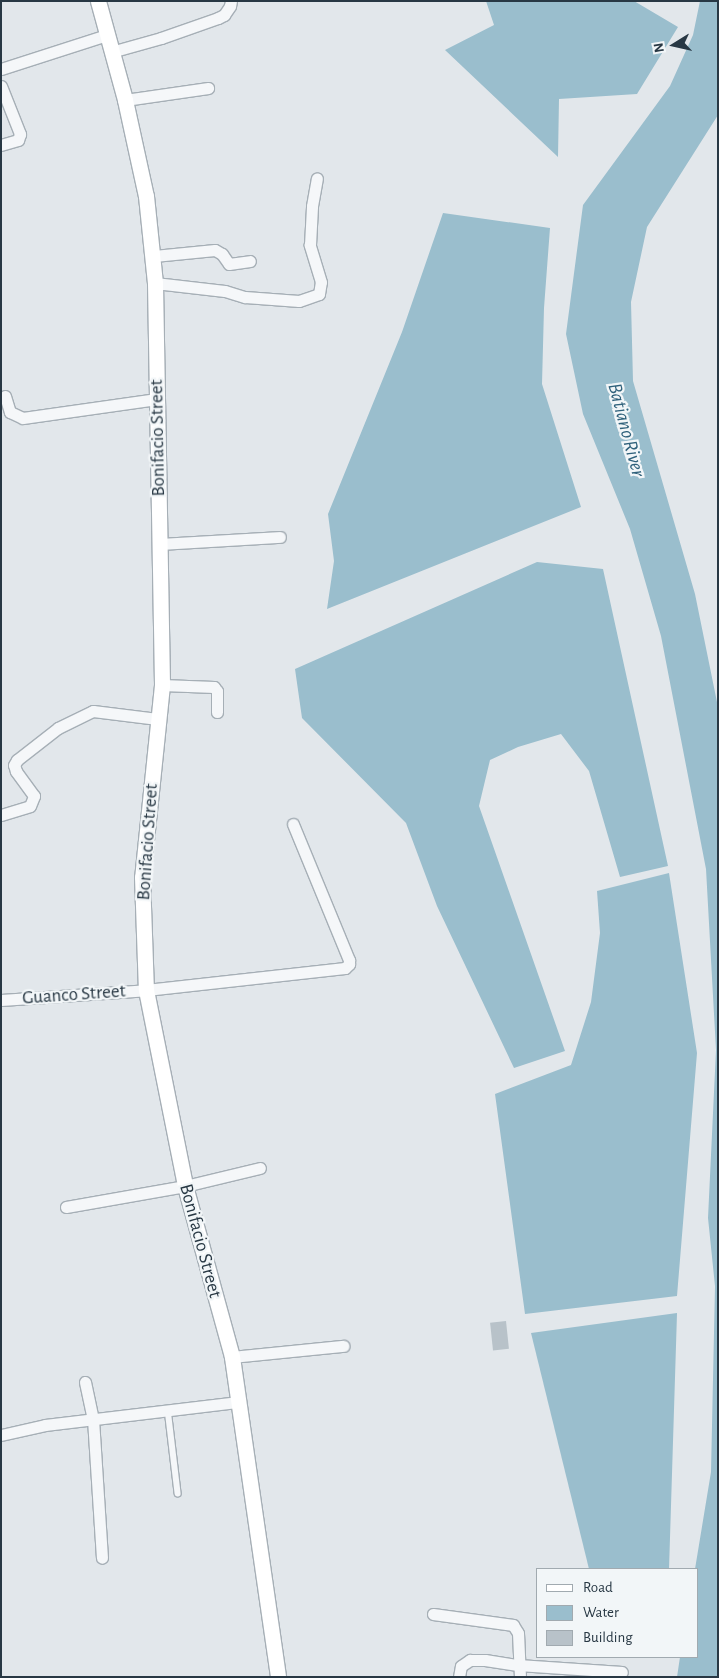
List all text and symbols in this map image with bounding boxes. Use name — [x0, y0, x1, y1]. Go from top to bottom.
north arrow — [649, 20, 699, 70]
text: N — [651, 42, 667, 54]
street label: Bonifacio Street — [146, 379, 170, 497]
water label: Batiano River — [602, 381, 650, 479]
street label: Bonifacio Street — [133, 783, 163, 901]
street label: Guanco Street — [22, 980, 126, 1010]
street label: Bonifacio Street — [174, 1182, 226, 1300]
legend — [536, 1568, 699, 1658]
text: Road — [583, 1580, 613, 1595]
text: Water — [583, 1605, 619, 1620]
text: Building — [583, 1630, 633, 1645]

